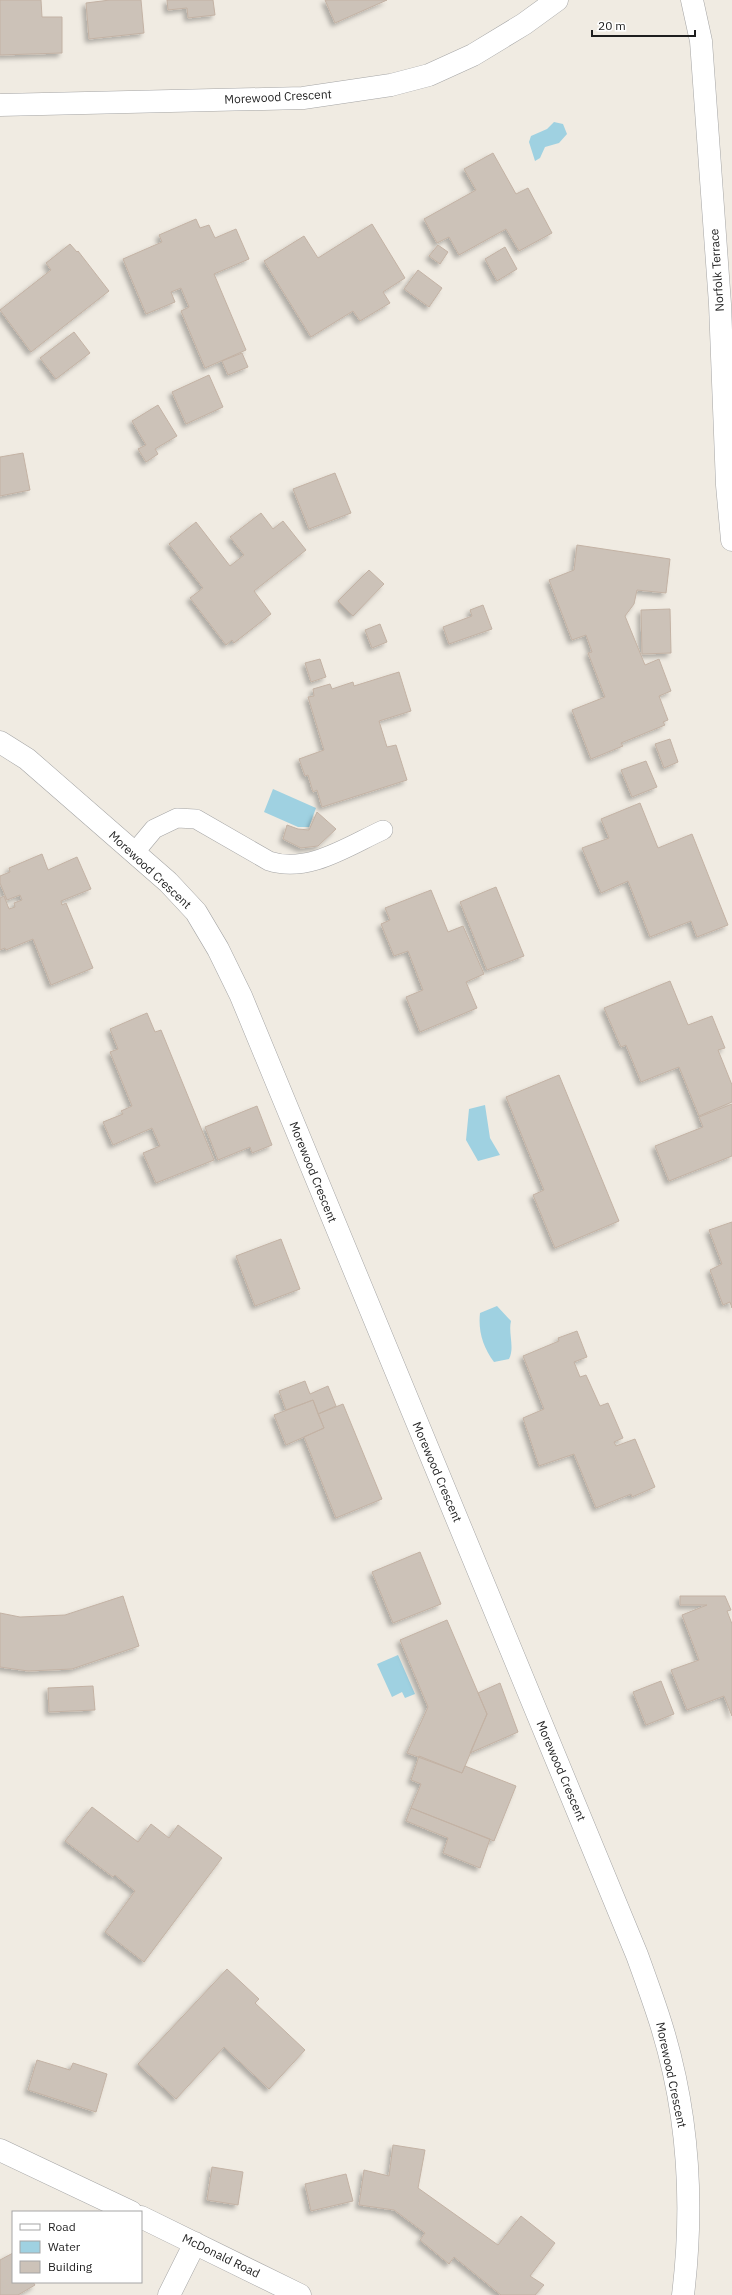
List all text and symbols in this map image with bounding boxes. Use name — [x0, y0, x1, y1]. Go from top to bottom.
scale bar — [592, 12, 695, 38]
text: 20 m — [598, 18, 626, 33]
street label: Morewood Crescent — [224, 86, 332, 107]
street label: Norfolk Terrace — [706, 228, 727, 312]
street label: Morewood Crescent — [106, 827, 195, 912]
street label: Morewood Crescent — [286, 1119, 341, 1224]
street label: Morewood Crescent — [410, 1419, 465, 1524]
street label: Morewood Crescent — [534, 1718, 589, 1823]
street label: Morewood Crescent — [653, 2021, 690, 2129]
legend — [12, 2211, 142, 2283]
text: Road — [48, 2219, 76, 2234]
street label: McDonald Road — [180, 2230, 262, 2281]
text: Water — [48, 2239, 81, 2254]
text: Building — [48, 2259, 93, 2274]

